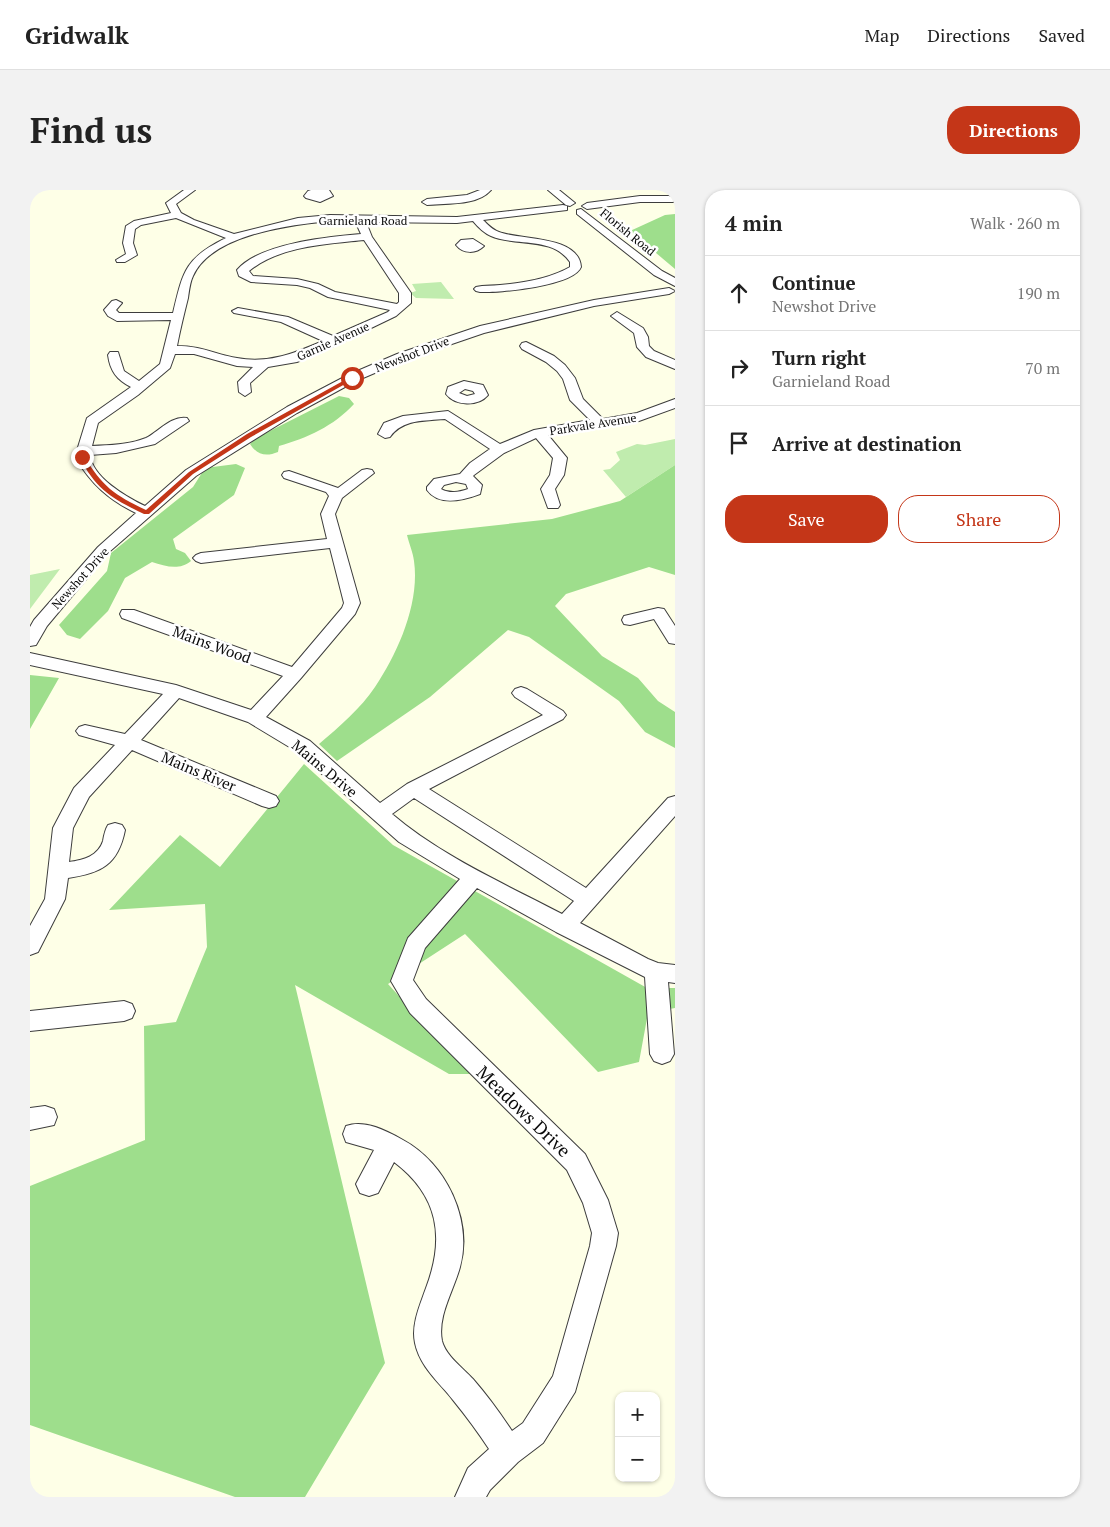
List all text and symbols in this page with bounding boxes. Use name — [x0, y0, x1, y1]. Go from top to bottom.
text: Gridwalk — [25, 19, 129, 51]
text: Map — [864, 23, 899, 47]
text: Directions — [927, 23, 1010, 47]
text: Saved — [1038, 23, 1085, 47]
button: Directions — [947, 106, 1080, 154]
text: Find us — [30, 107, 152, 153]
street label: Florish Road — [597, 205, 659, 259]
text: 4 min — [725, 209, 782, 237]
text: Walk · 260 m — [970, 212, 1060, 234]
street label: Garnieland Road — [319, 213, 408, 228]
text: Continue — [772, 270, 856, 295]
icon: ahead — [725, 279, 753, 307]
text: 190 m — [1017, 282, 1060, 304]
text: Newshot Drive — [772, 295, 876, 317]
street label: Garnie Avenue — [294, 318, 372, 364]
street label: Newshot Drive — [373, 333, 451, 375]
text: Turn right — [772, 345, 866, 370]
icon: right — [725, 354, 753, 382]
text: 70 m — [1025, 357, 1060, 379]
route start — [341, 367, 364, 390]
text: Garnieland Road — [772, 370, 890, 392]
street label: Parkvale Avenue — [548, 410, 638, 438]
icon: arrive — [725, 429, 753, 457]
text: Arrive at destination — [772, 431, 961, 456]
route end — [71, 446, 94, 469]
button: Save — [725, 495, 888, 543]
button: Share — [898, 495, 1060, 543]
street label: Newshot Drive — [48, 544, 112, 612]
street label: Mains Wood — [170, 621, 254, 667]
street label: Mains Drive — [288, 735, 362, 801]
street label: Mains River — [159, 746, 239, 796]
street label: Meadows Drive — [472, 1060, 576, 1162]
map controls — [615, 1392, 660, 1482]
button: + — [615, 1392, 660, 1437]
button: − — [615, 1437, 660, 1482]

